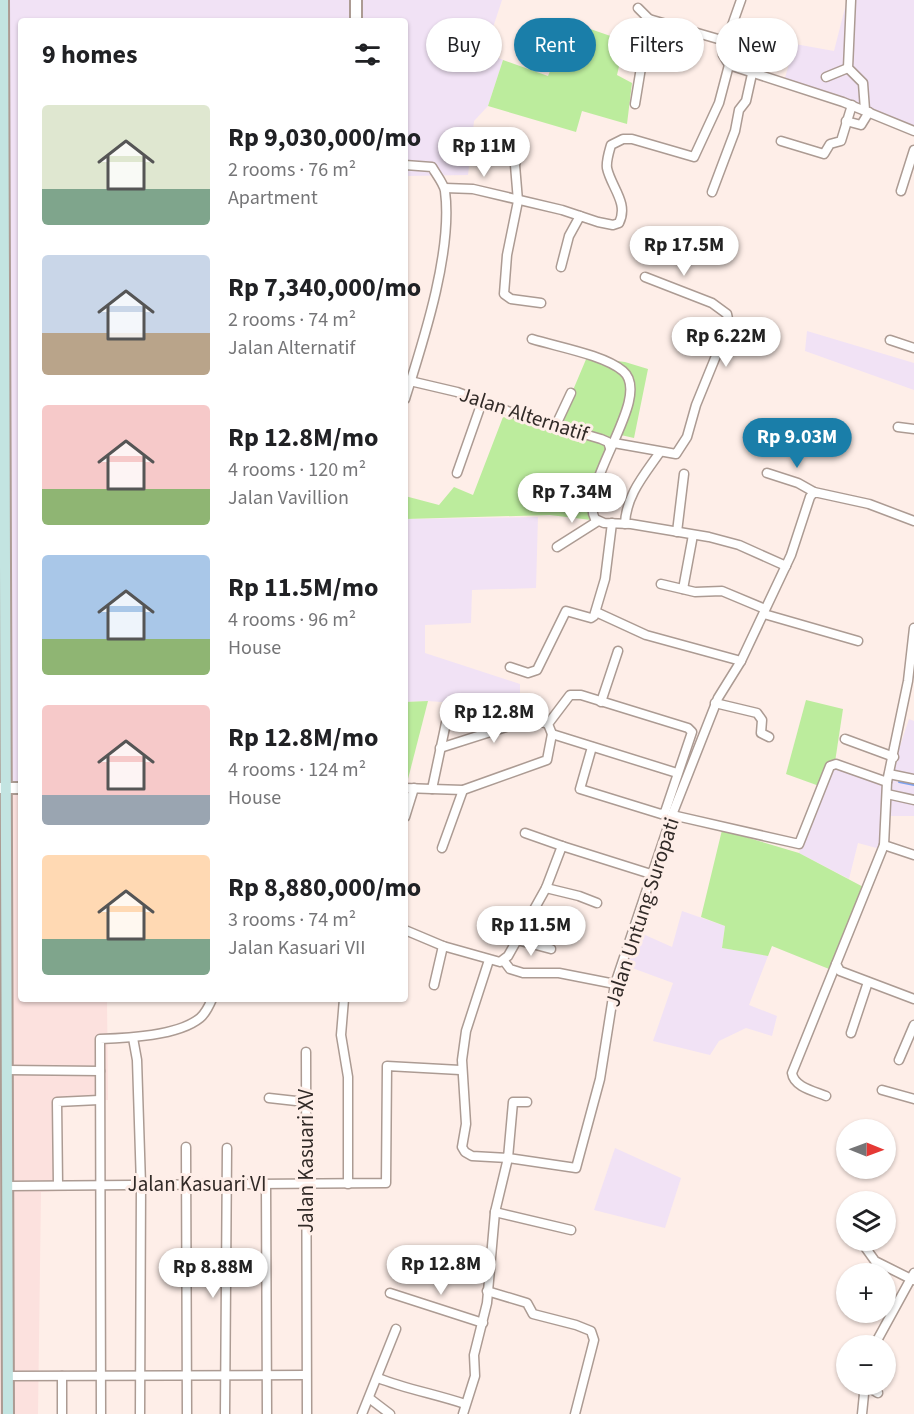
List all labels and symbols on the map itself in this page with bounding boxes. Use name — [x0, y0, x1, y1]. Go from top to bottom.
pin: Rp 11M — [435, 127, 533, 178]
pin: Rp 17.5M — [622, 226, 746, 277]
pin: Rp 6.22M — [664, 317, 788, 368]
street label: Jalan Alternatif — [456, 379, 593, 449]
pin: Rp 9.03M — [735, 418, 859, 469]
pin: Rp 7.34M — [510, 473, 634, 524]
pin: Rp 12.8M — [432, 693, 556, 744]
street label: Jalan Untung Suropati — [597, 814, 687, 1010]
pin: Rp 11.5M — [469, 906, 593, 957]
street label: Jalan Kasuari XV — [291, 1089, 321, 1233]
north arrow — [836, 1119, 896, 1179]
street label: Jalan Kasuari VI — [128, 1169, 266, 1199]
pin: Rp 12.8M — [379, 1245, 503, 1296]
pin: Rp 8.88M — [151, 1248, 275, 1299]

